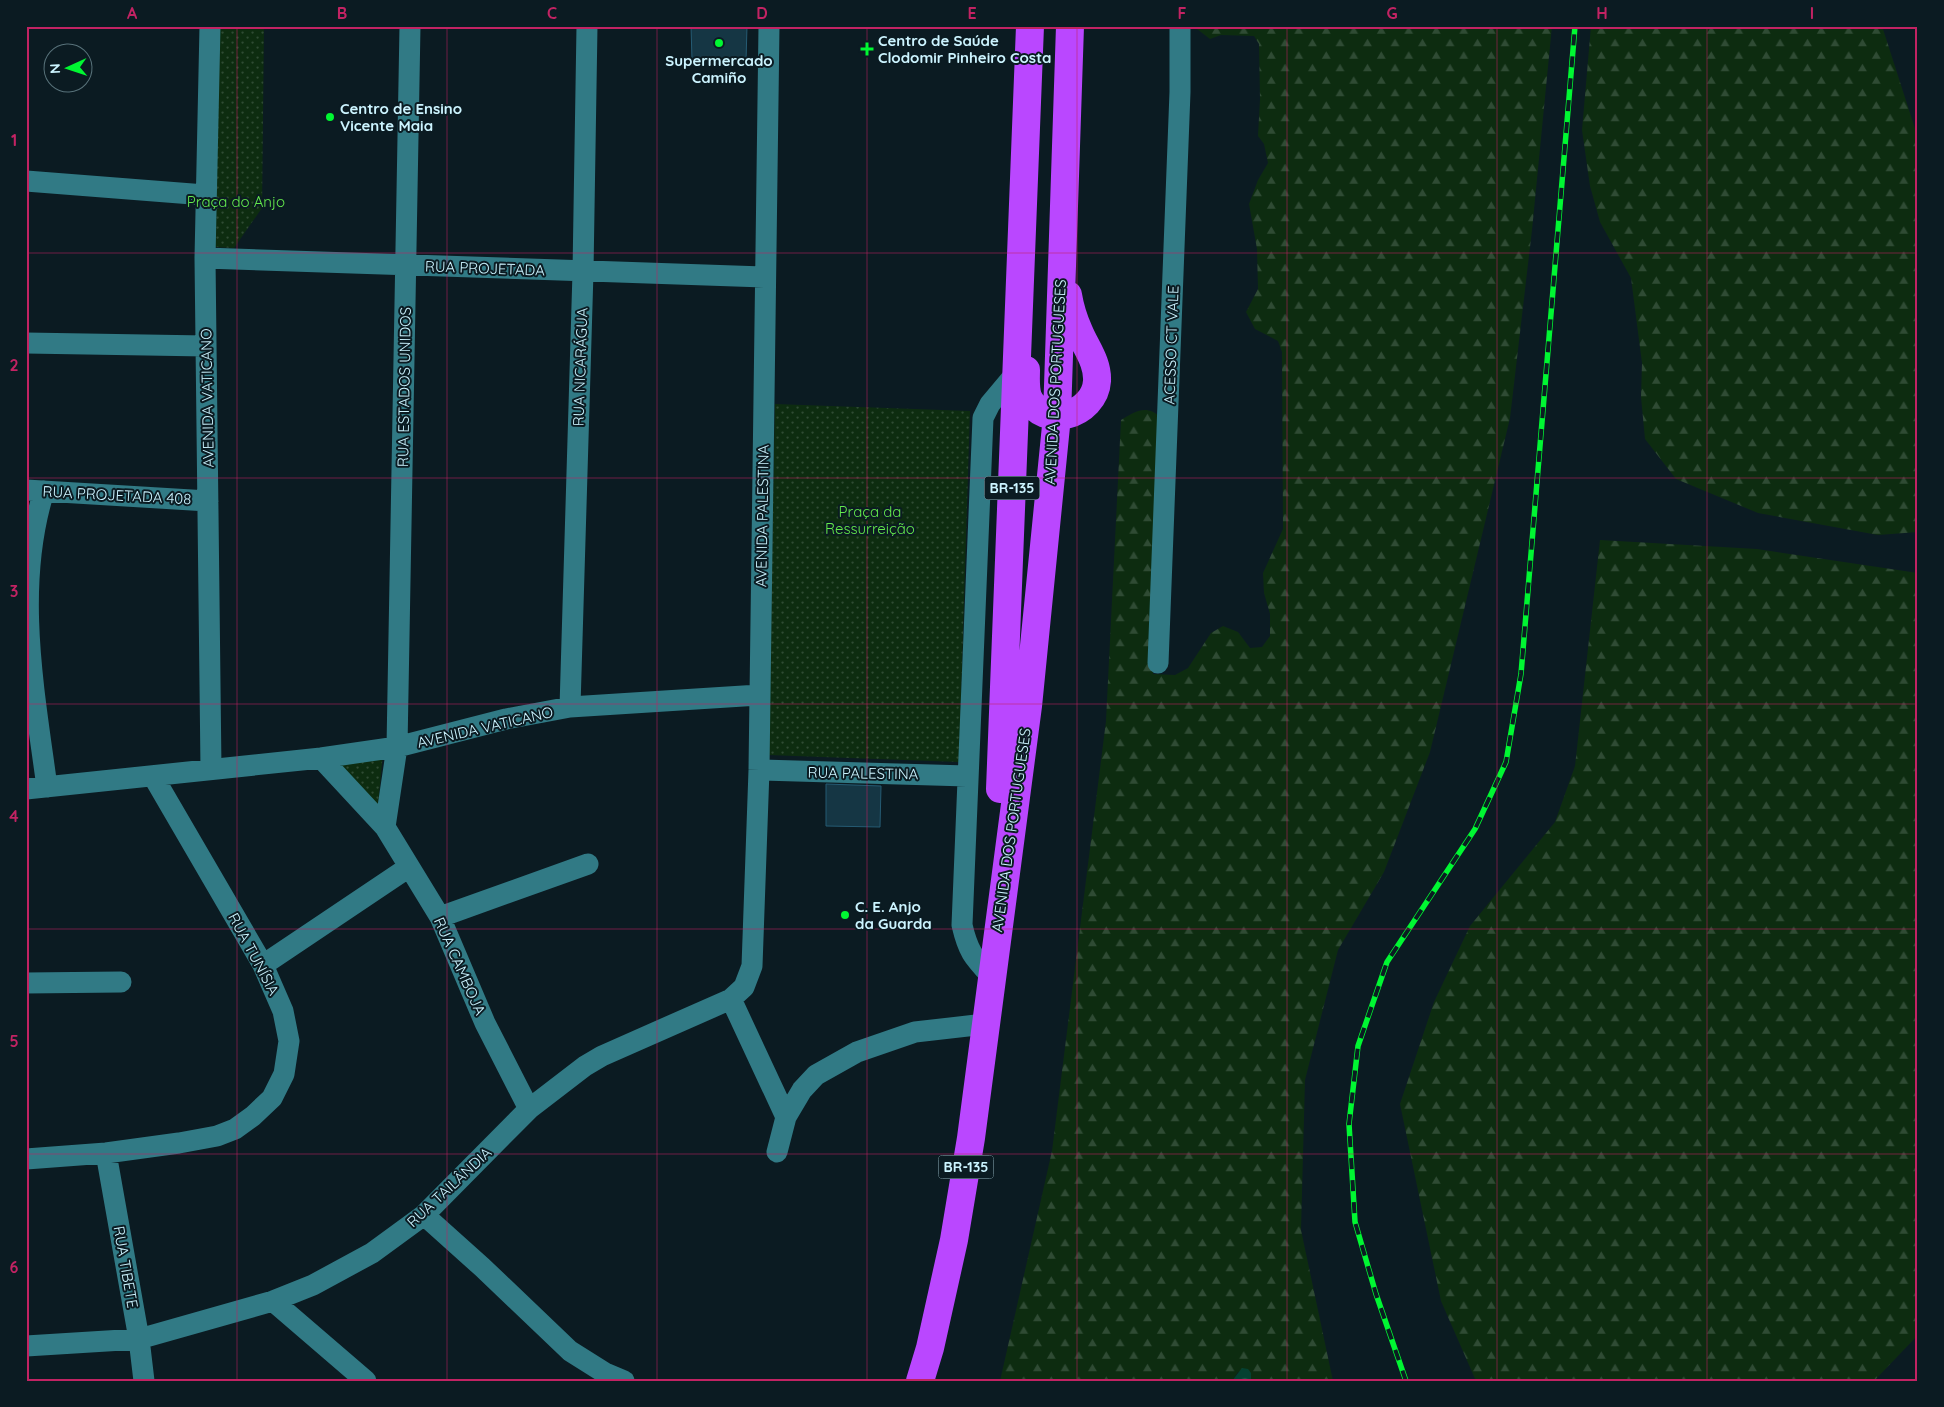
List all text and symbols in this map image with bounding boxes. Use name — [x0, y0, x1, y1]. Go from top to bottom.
text: A — [127, 3, 138, 23]
text: B — [337, 3, 347, 23]
text: C — [547, 3, 557, 23]
text: D — [756, 3, 768, 23]
text: E — [967, 3, 977, 23]
text: F — [1178, 3, 1187, 23]
text: G — [1386, 3, 1398, 23]
text: H — [1596, 3, 1608, 23]
text: I — [1810, 3, 1814, 23]
place label: Centro de Saúde Clodomir Pinheiro Costa — [878, 31, 1052, 67]
marker: Supermercado Camiño — [713, 37, 725, 49]
north arrow — [42, 42, 92, 92]
marker: Centro de Saúde Clodomir Pinheiro Costa — [860, 42, 874, 56]
place label: Supermercado Camiño — [665, 51, 773, 87]
text: N — [46, 63, 64, 74]
place label: Centro de Ensino Vicente Maia — [340, 99, 462, 135]
marker: Centro de Ensino Vicente Maia — [324, 111, 336, 123]
text: 1 — [11, 130, 17, 150]
park label: Praça do Anjo — [187, 192, 285, 211]
street label: RUA PROJETADA — [425, 256, 546, 280]
street label: AVENIDA DOS PORTUGUESES — [1040, 279, 1070, 485]
street label: ACESSO CT VALE — [1159, 285, 1183, 405]
street label: RUA ESTADOS UNIDOS — [393, 307, 415, 467]
street label: RUA NICARÁGUA — [568, 307, 592, 427]
street label: AVENIDA VATICANO — [196, 328, 218, 468]
text: 2 — [9, 355, 19, 375]
street label: AVENIDA PALESTINA — [751, 444, 773, 587]
road number: BR-135 — [984, 476, 1040, 499]
street label: RUA PROJETADA 408 — [42, 482, 192, 508]
park label: Praça da Ressurreição — [825, 502, 915, 538]
text: 3 — [10, 581, 18, 601]
street label: AVENIDA VATICANO — [415, 702, 555, 752]
street label: AVENIDA DOS PORTUGUESES — [987, 727, 1035, 933]
street label: RUA PALESTINA — [807, 763, 919, 783]
text: 4 — [9, 806, 19, 826]
place label: C. E. Anjo da Guarda — [855, 897, 932, 933]
marker: C. E. Anjo da Guarda — [839, 909, 851, 921]
street label: RUA TUNÍSIA — [224, 910, 284, 999]
street label: RUA CAMBOJA — [430, 914, 490, 1018]
text: 5 — [9, 1031, 19, 1051]
street label: RUA TAILÂNDIA — [403, 1143, 496, 1231]
road number: BR-135 — [938, 1156, 994, 1178]
street label: RUA TIBETE — [109, 1224, 143, 1310]
text: 6 — [10, 1257, 19, 1277]

